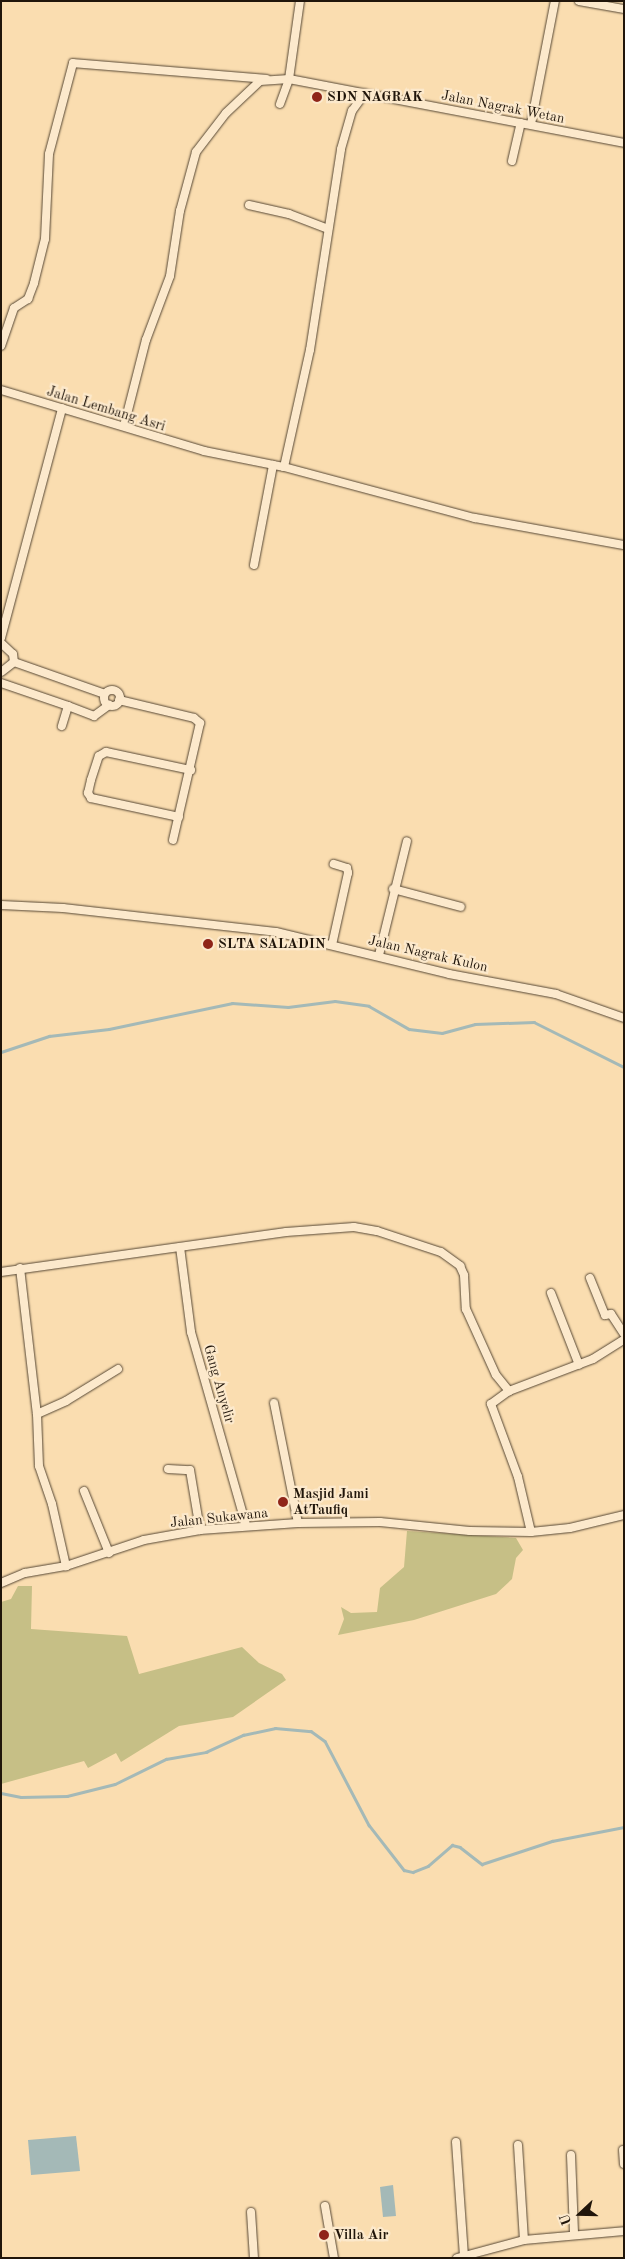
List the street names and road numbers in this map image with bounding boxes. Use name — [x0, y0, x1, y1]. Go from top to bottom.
street label: Jalan Nagrak Wetan — [440, 87, 566, 127]
street label: Jalan Lembang Asri — [45, 383, 167, 435]
street label: Jalan Nagrak Kulon — [367, 932, 489, 976]
street label: Gang Anyelir — [200, 1343, 238, 1425]
street label: Jalan Sukawana — [169, 1504, 269, 1532]

